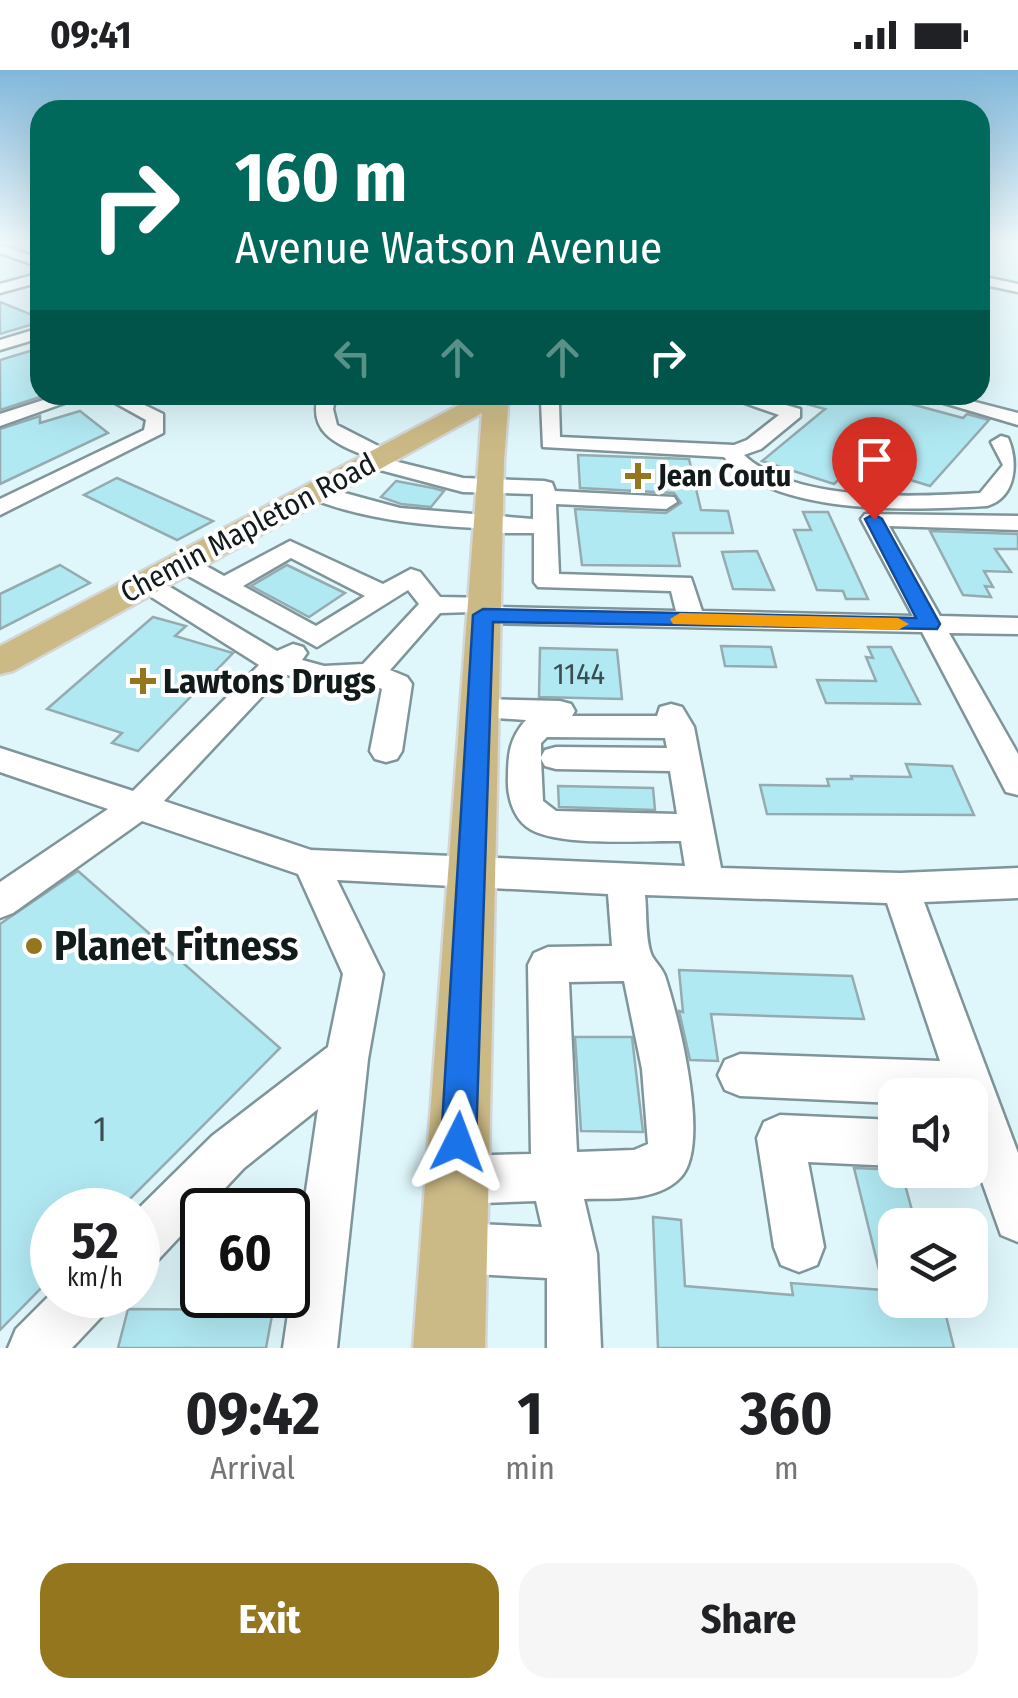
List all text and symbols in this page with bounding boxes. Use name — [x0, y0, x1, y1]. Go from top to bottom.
text: 09:41 — [50, 12, 132, 58]
text: 160 m — [235, 136, 407, 220]
icon: right — [70, 140, 200, 270]
text: Avenue Watson Avenue — [235, 221, 662, 275]
icon: left — [325, 330, 380, 385]
icon: ahead — [430, 330, 485, 385]
icon: ahead — [535, 330, 590, 385]
icon: right — [640, 330, 695, 385]
pin — [832, 417, 917, 520]
icon: arrive — [847, 432, 902, 487]
street label: Chemin Mapleton Road — [114, 445, 382, 611]
place label: Jean Coutu — [657, 458, 791, 494]
marker: Jean Coutu — [627, 465, 649, 487]
house number: 1144 — [553, 656, 605, 692]
place label: Lawtons Drugs — [163, 660, 376, 702]
marker: Lawtons Drugs — [132, 670, 154, 692]
place label: Planet Fitness — [54, 921, 298, 971]
marker: Planet Fitness — [23, 935, 45, 957]
map controls — [878, 1078, 988, 1318]
button: sound — [878, 1078, 988, 1188]
position arrow — [406, 1090, 510, 1194]
house number: 1 — [93, 1108, 107, 1150]
speed limit sign: 60 — [180, 1188, 310, 1318]
button: layers — [878, 1208, 988, 1318]
text: 52 — [71, 1211, 119, 1271]
text: km/h — [67, 1263, 123, 1293]
text: 09:42 — [185, 1378, 320, 1450]
text: 1 — [517, 1378, 543, 1450]
text: 360 — [740, 1378, 833, 1450]
text: Arrival — [210, 1449, 295, 1487]
text: min — [505, 1449, 555, 1487]
text: m — [774, 1449, 799, 1487]
button: Exit — [40, 1563, 499, 1678]
button: Share — [519, 1563, 978, 1678]

